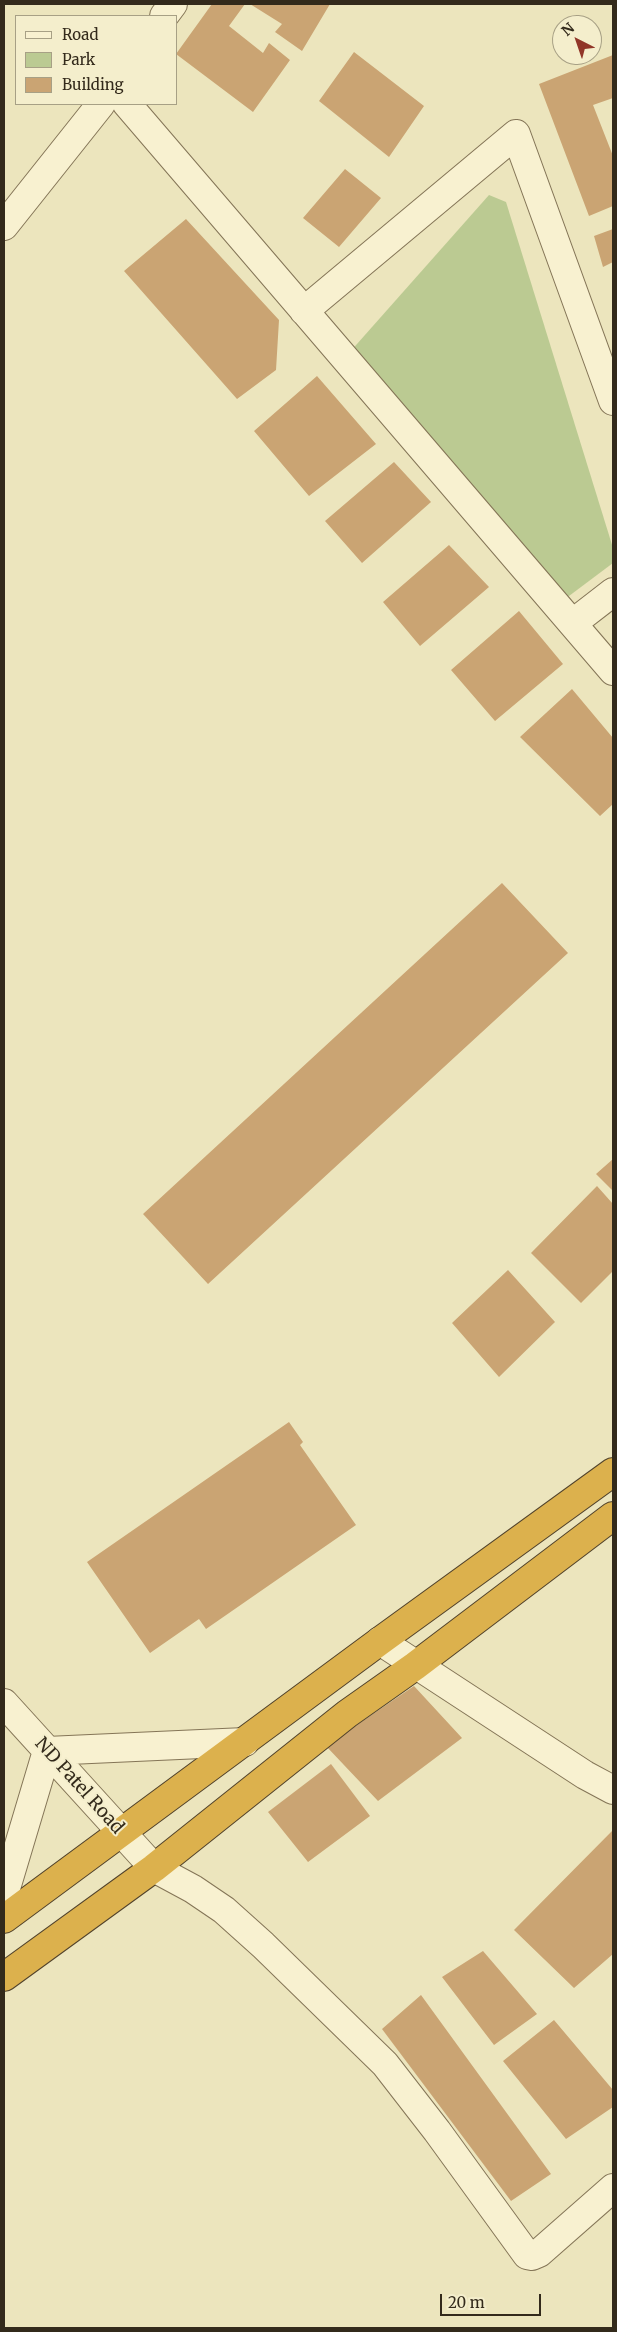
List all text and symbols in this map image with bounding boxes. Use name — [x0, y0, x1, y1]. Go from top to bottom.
legend — [15, 15, 178, 105]
north arrow — [552, 15, 602, 65]
text: N — [558, 19, 578, 40]
text: Road — [62, 25, 98, 44]
text: Park — [62, 50, 95, 69]
text: Building — [62, 75, 124, 94]
street label: ND Patel Road — [30, 1733, 128, 1839]
scale bar — [442, 2284, 543, 2316]
text: 20 m — [448, 2293, 485, 2312]

